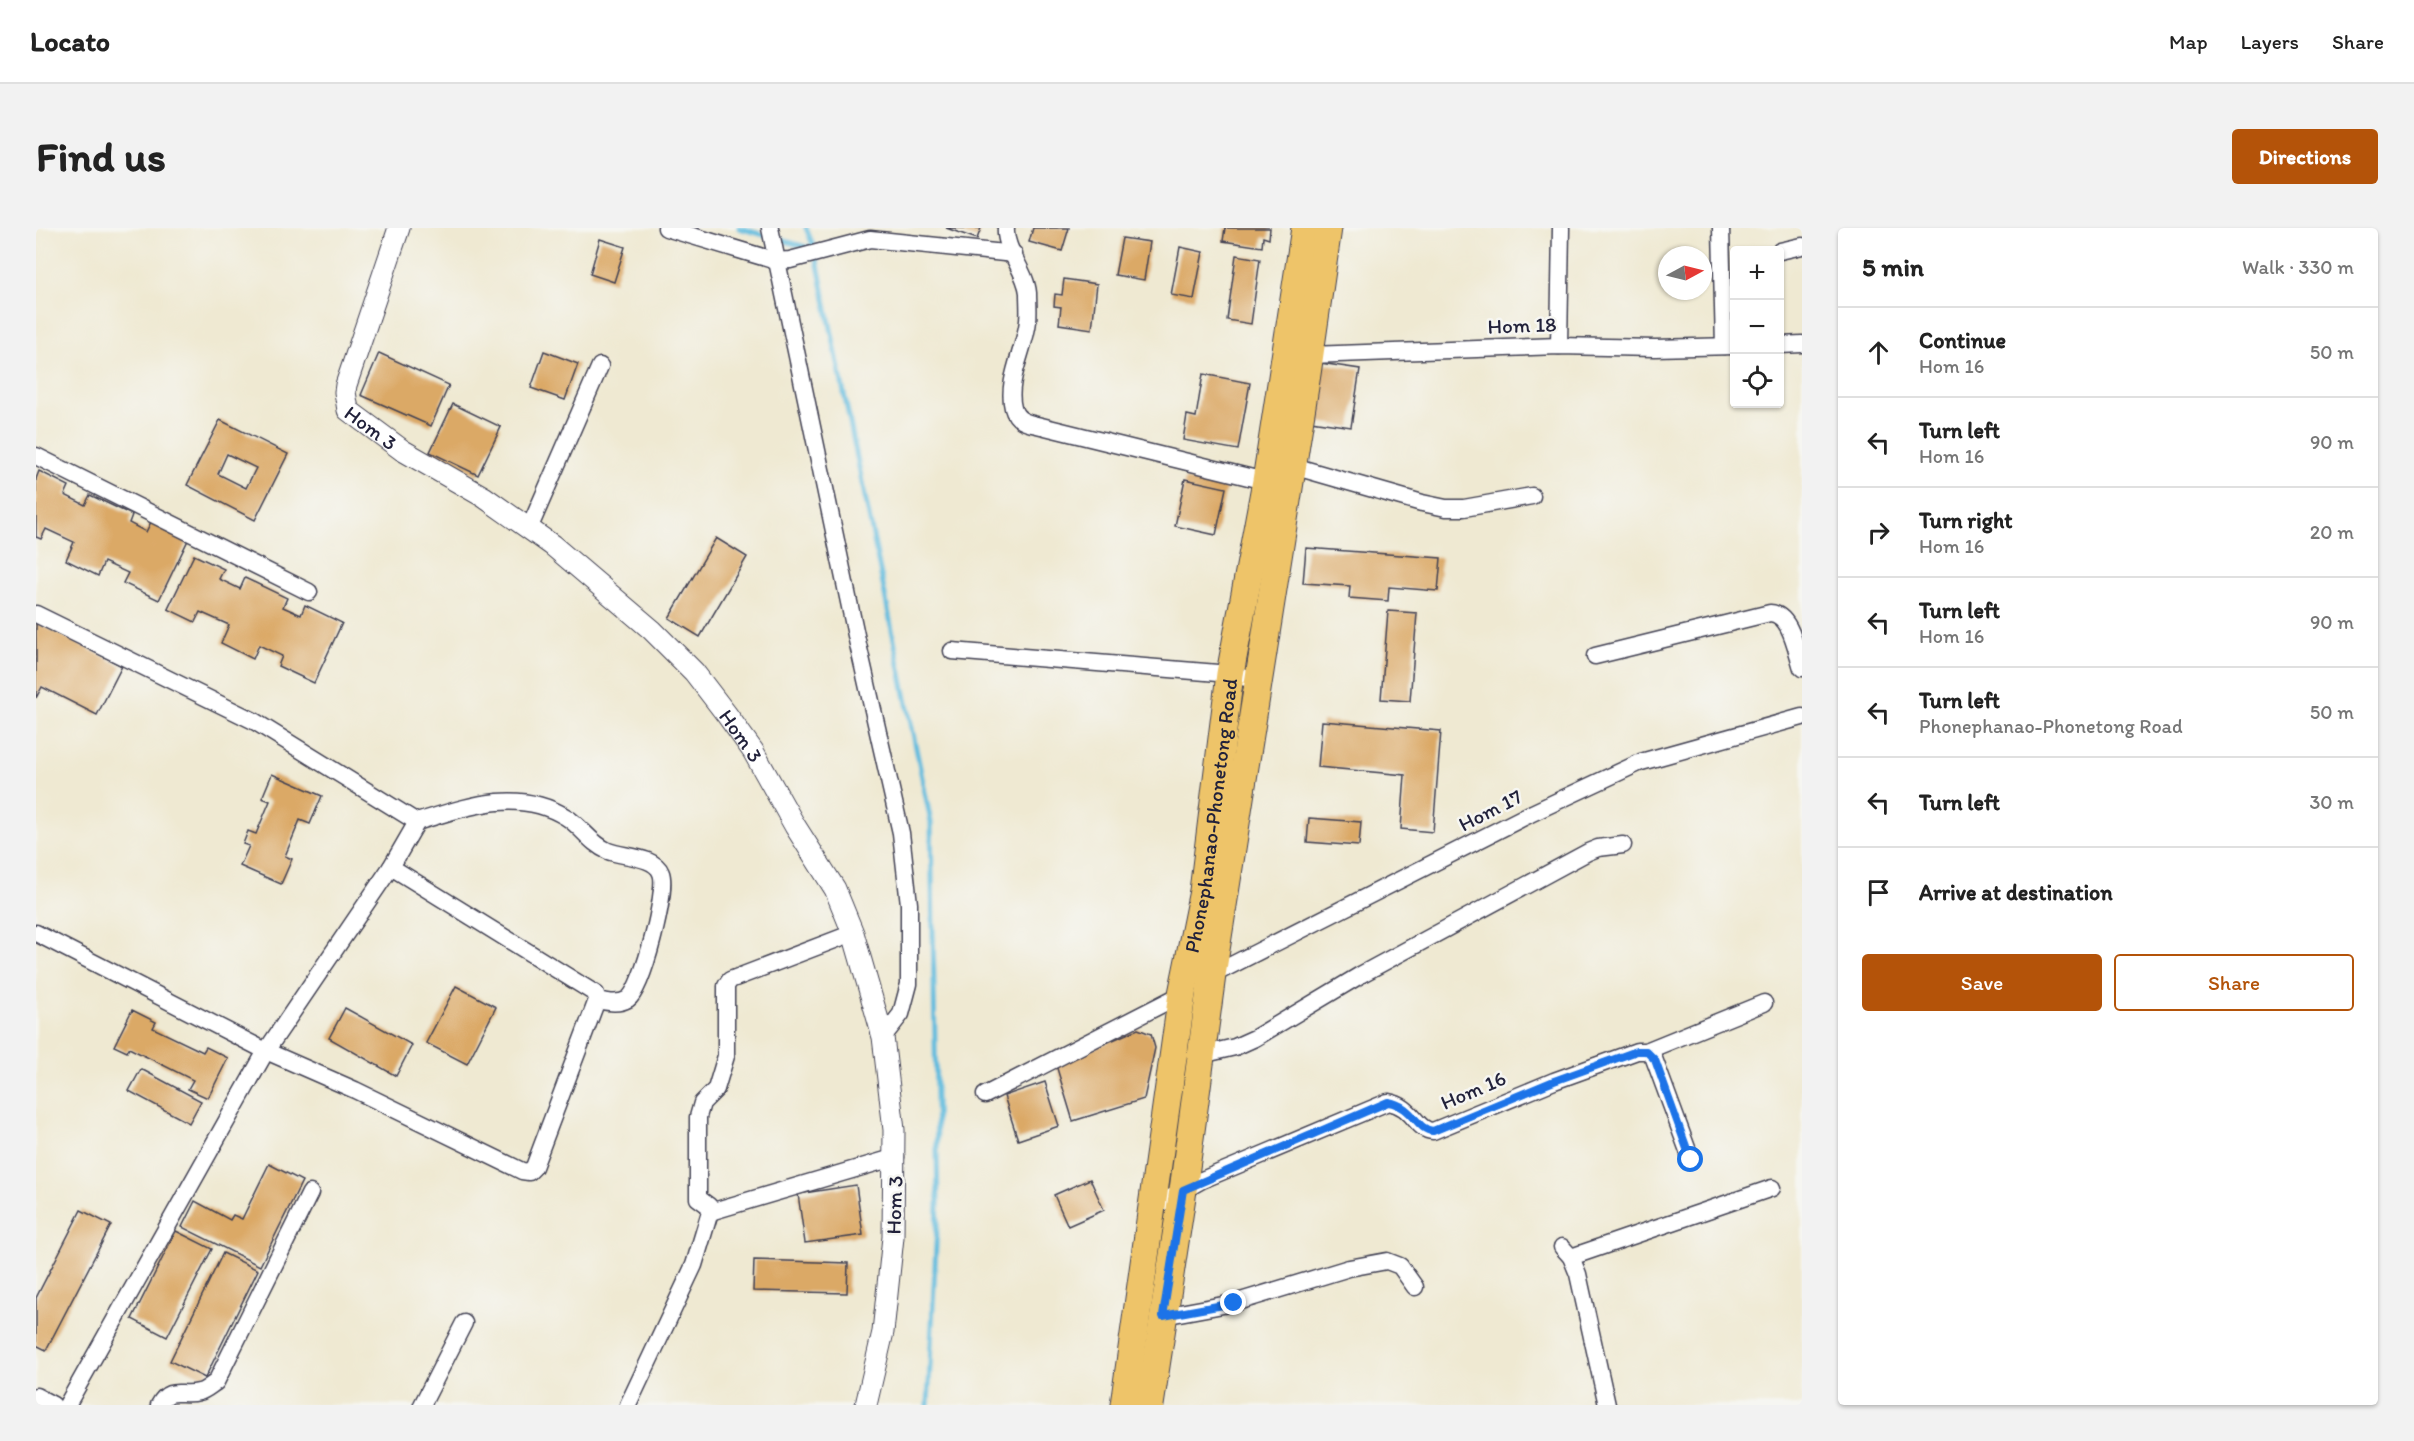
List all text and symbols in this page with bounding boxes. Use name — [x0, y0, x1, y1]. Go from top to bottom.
text: Locato — [30, 24, 110, 58]
text: Map — [2169, 29, 2208, 54]
text: Layers — [2241, 29, 2299, 54]
text: Share — [2332, 29, 2384, 54]
button: Directions — [2232, 129, 2378, 184]
text: Find us — [36, 131, 166, 182]
north arrow — [1658, 246, 1712, 300]
map controls — [1730, 246, 1784, 408]
button: + — [1730, 246, 1784, 300]
text: 5 min — [1862, 251, 1924, 283]
text: Walk · 330 m — [2242, 255, 2354, 279]
button: − — [1730, 300, 1784, 354]
street label: Hom 18 — [1487, 311, 1557, 339]
text: Continue — [1919, 327, 2006, 354]
icon: ahead — [1862, 336, 1895, 369]
text: 50 m — [2310, 340, 2354, 364]
button: locate — [1730, 354, 1784, 408]
text: Hom 16 — [1919, 354, 1984, 378]
street label: Hom 3 — [340, 400, 402, 455]
text: Turn left — [1919, 417, 2000, 444]
icon: left — [1862, 426, 1895, 459]
text: 90 m — [2310, 430, 2354, 454]
text: Hom 16 — [1919, 444, 1984, 468]
text: Turn right — [1919, 507, 2013, 534]
icon: right — [1862, 516, 1895, 549]
text: 20 m — [2310, 520, 2354, 544]
text: Hom 16 — [1919, 534, 1984, 558]
text: Turn left — [1919, 597, 2000, 624]
icon: left — [1862, 606, 1895, 639]
text: 90 m — [2310, 610, 2354, 634]
text: Hom 16 — [1919, 624, 1984, 648]
street label: Phonephanao-Phonetong Road — [1178, 677, 1242, 955]
text: Turn left — [1919, 687, 2000, 714]
icon: left — [1862, 696, 1895, 729]
text: 50 m — [2310, 700, 2354, 724]
street label: Hom 3 — [714, 704, 769, 766]
text: Phonephanao-Phonetong Road — [1919, 714, 2183, 738]
street label: Hom 17 — [1454, 783, 1526, 837]
icon: left — [1862, 786, 1895, 819]
text: Turn left — [1919, 789, 2000, 816]
text: 30 m — [2309, 790, 2354, 814]
icon: arrive — [1862, 876, 1895, 909]
text: Arrive at destination — [1919, 879, 2113, 906]
button: Save — [1862, 954, 2102, 1011]
button: Share — [2114, 954, 2354, 1011]
street label: Hom 16 — [1437, 1065, 1509, 1115]
route start — [1677, 1146, 1703, 1172]
street label: Hom 3 — [880, 1175, 908, 1235]
route end — [1220, 1289, 1246, 1315]

